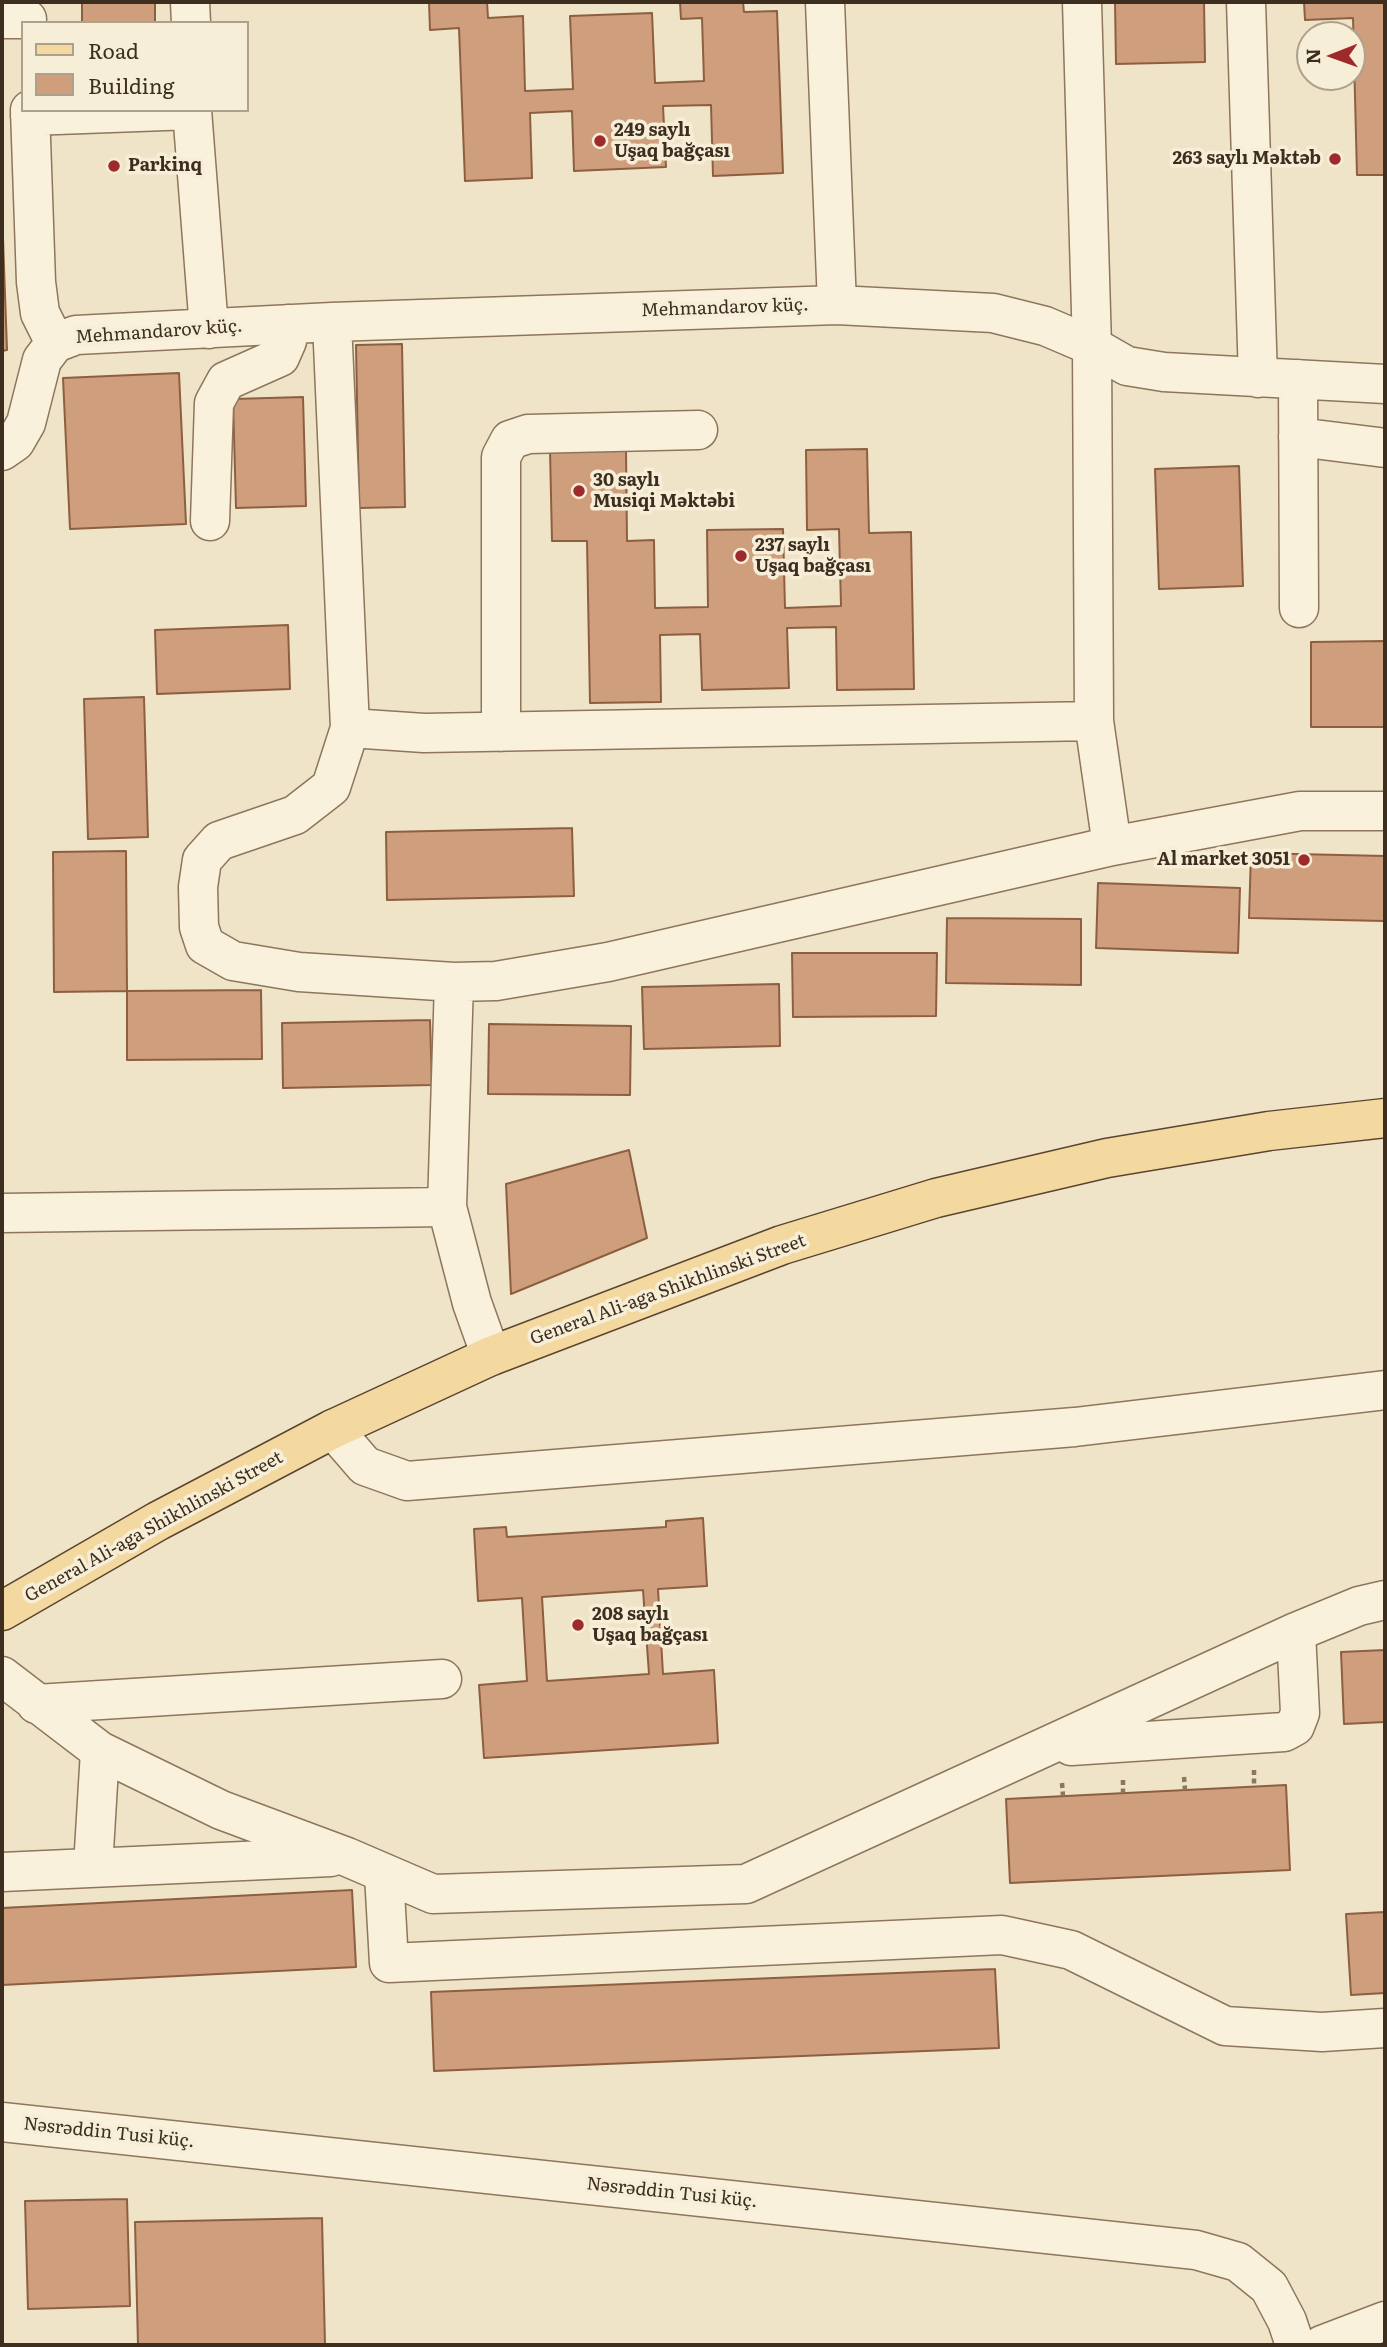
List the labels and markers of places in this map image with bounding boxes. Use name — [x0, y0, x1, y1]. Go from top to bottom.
place label: 249 saylı Uşaq bağçası — [614, 120, 730, 162]
marker: 249 saylı Uşaq bağçası — [592, 133, 608, 149]
place label: 263 saylı Məktəb — [1172, 148, 1321, 170]
marker: 263 saylı Məktəb — [1327, 151, 1343, 167]
place label: Parkinq — [128, 155, 202, 177]
marker: Parkinq — [106, 158, 122, 174]
place label: 30 saylı Musiqi Məktəbi — [593, 470, 735, 512]
marker: 30 saylı Musiqi Məktəbi — [571, 483, 587, 499]
place label: 237 saylı Uşaq bağçası — [755, 535, 871, 578]
marker: 237 saylı Uşaq bağçası — [733, 548, 749, 564]
place label: Al market 3051 — [1157, 849, 1290, 871]
marker: Al market 3051 — [1296, 852, 1312, 868]
place label: 208 saylı Uşaq bağçası — [592, 1604, 708, 1646]
marker: 208 saylı Uşaq bağçası — [570, 1617, 586, 1633]

